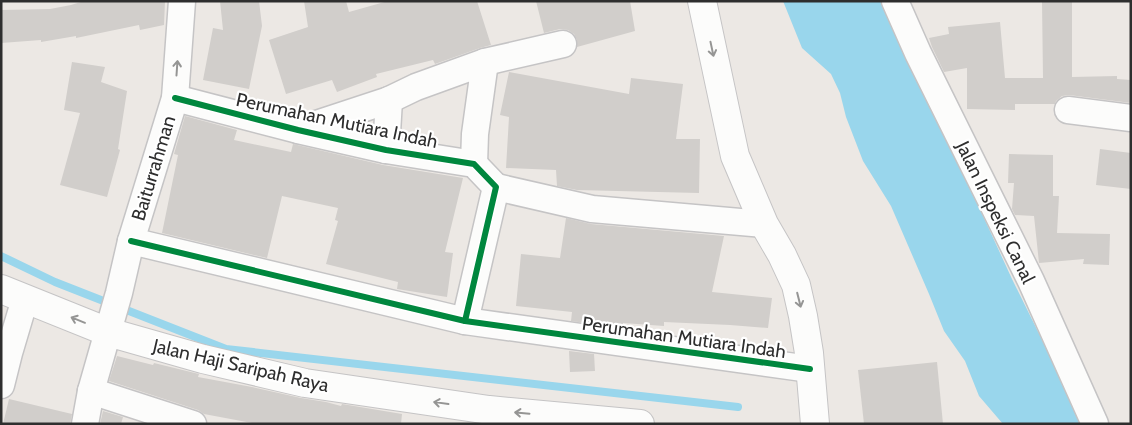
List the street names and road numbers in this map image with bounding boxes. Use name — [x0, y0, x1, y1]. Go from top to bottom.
street label: Perumahan Mutiara Indah — [234, 88, 440, 153]
street label: Baiturrahman — [127, 113, 180, 223]
street label: Jalan Inspeksi Canal — [951, 136, 1040, 288]
street label: Perumahan Mutiara Indah — [581, 312, 787, 363]
street label: Jalan Haji Saripah Raya — [150, 334, 331, 397]

